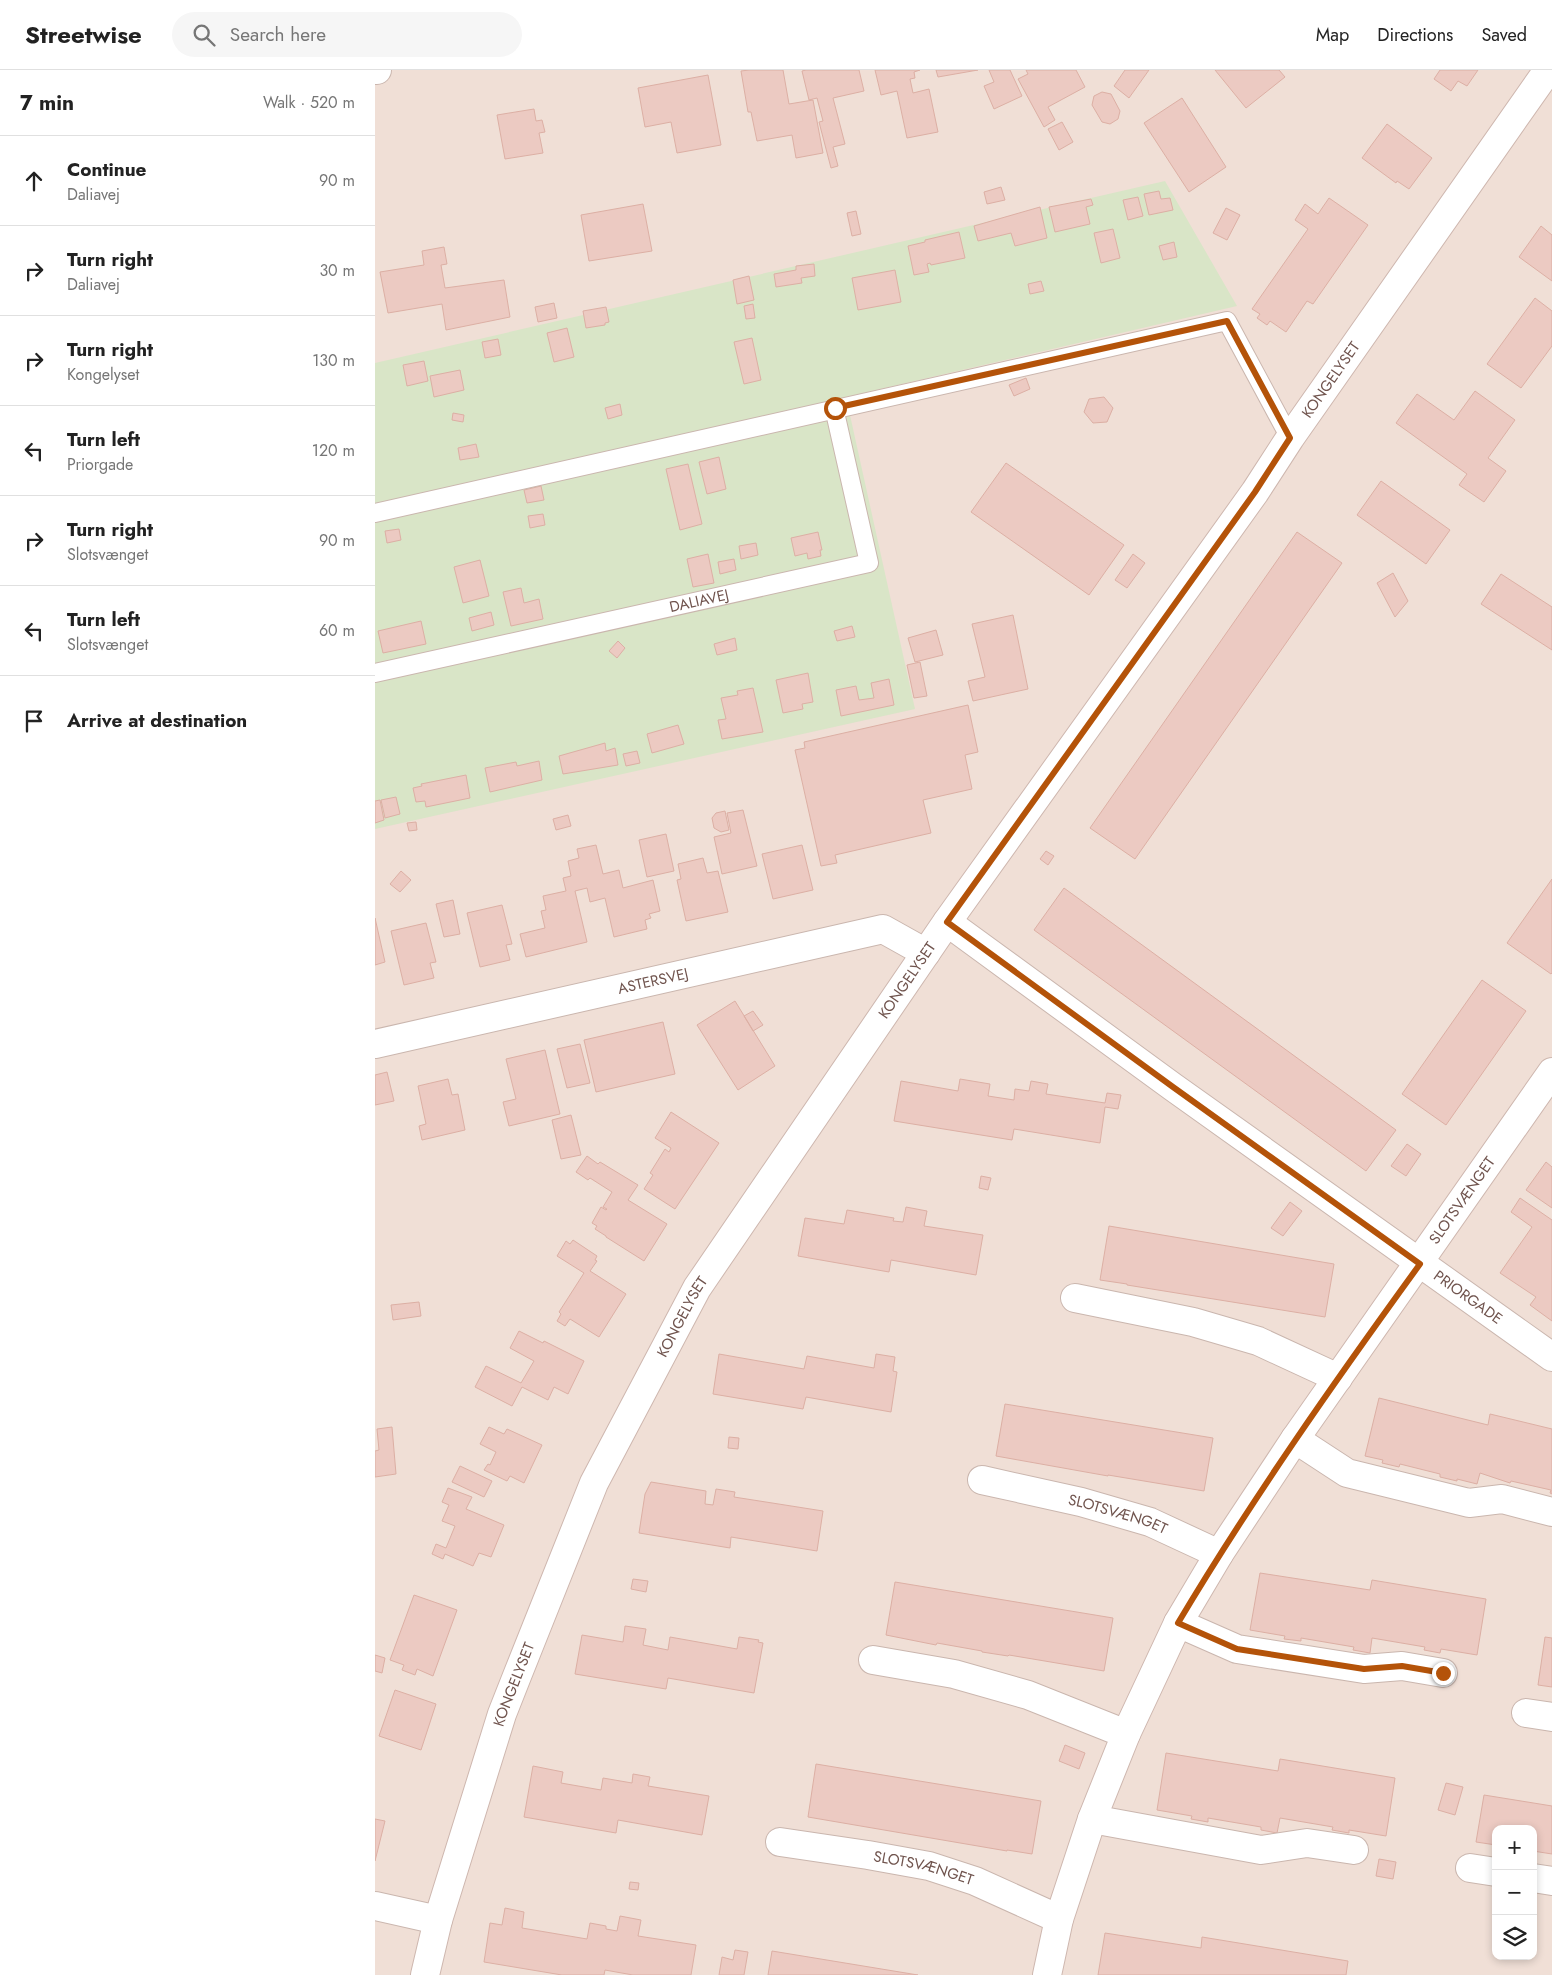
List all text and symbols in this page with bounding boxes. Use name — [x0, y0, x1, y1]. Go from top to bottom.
search box — [172, 12, 522, 57]
text: Streetwise — [25, 17, 142, 52]
icon: search — [190, 21, 218, 49]
text: Search here — [230, 21, 326, 48]
text: Map — [1316, 22, 1349, 48]
text: Directions — [1377, 22, 1453, 48]
text: Saved — [1481, 22, 1527, 48]
text: 7 min — [20, 88, 74, 118]
text: Walk · 520 m — [263, 91, 355, 114]
text: Continue — [67, 156, 146, 183]
icon: ahead — [20, 167, 48, 195]
text: 90 m — [319, 169, 355, 192]
text: Daliavej — [67, 183, 120, 206]
text: Turn right — [67, 246, 153, 273]
icon: right — [20, 257, 48, 285]
text: 30 m — [319, 259, 355, 282]
text: Daliavej — [67, 273, 120, 296]
text: Turn right — [67, 336, 153, 363]
street label: KONGELYSET — [1296, 337, 1365, 422]
icon: right — [20, 347, 48, 375]
text: 130 m — [312, 349, 355, 372]
text: Kongelyset — [67, 363, 139, 386]
route start — [824, 397, 847, 420]
text: Turn left — [67, 426, 140, 453]
icon: left — [20, 437, 48, 465]
text: 120 m — [312, 439, 355, 462]
text: Priorgade — [67, 453, 133, 476]
text: Turn right — [67, 516, 153, 543]
icon: right — [20, 527, 48, 555]
text: 90 m — [319, 529, 355, 552]
text: Slotsvænget — [67, 543, 148, 566]
street label: DALIAVEJ — [667, 584, 731, 618]
text: Turn left — [67, 606, 140, 633]
icon: left — [20, 617, 48, 645]
text: 60 m — [319, 619, 355, 642]
text: Slotsvænget — [67, 633, 148, 656]
icon: arrive — [20, 707, 48, 735]
text: Arrive at destination — [67, 707, 247, 734]
street label: KONGELYSET — [873, 937, 941, 1023]
street label: ASTERSVEJ — [616, 962, 690, 1000]
street label: SLOTSVÆNGET — [1424, 1152, 1500, 1249]
street label: PRIORGADE — [1429, 1265, 1507, 1329]
street label: KONGELYSET — [651, 1272, 713, 1361]
street label: SLOTSVÆNGET — [1066, 1489, 1171, 1540]
street label: KONGELYSET — [488, 1639, 540, 1729]
route end — [1432, 1662, 1455, 1685]
map controls — [1492, 1825, 1537, 1960]
button: + — [1492, 1825, 1537, 1870]
street label: SLOTSVÆNGET — [872, 1845, 976, 1891]
button: − — [1492, 1870, 1537, 1915]
button: layers — [1492, 1915, 1537, 1960]

